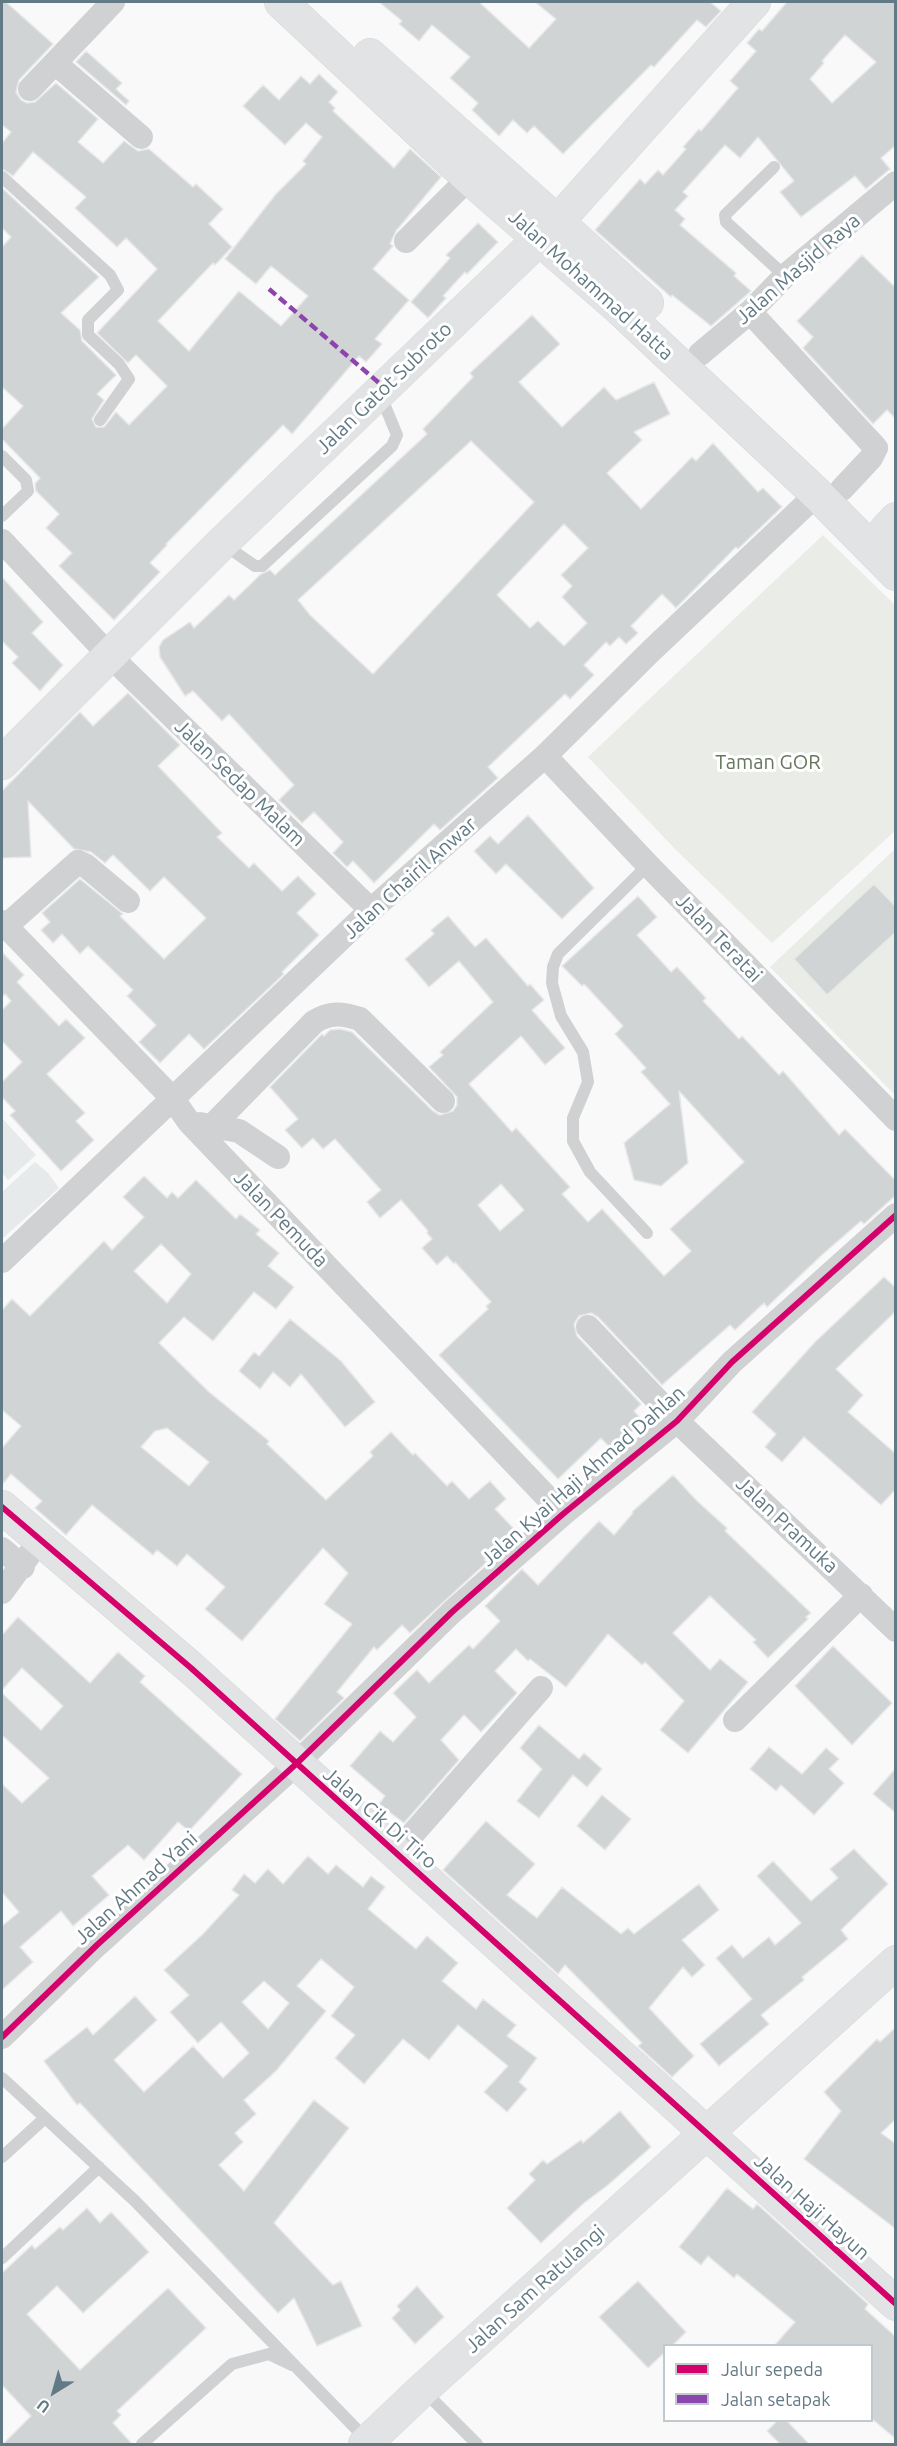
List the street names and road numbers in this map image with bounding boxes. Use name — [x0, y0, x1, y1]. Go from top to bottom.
street label: Jalan Mohammad Hatta — [504, 205, 678, 365]
street label: Jalan Masjid Raya — [731, 209, 865, 329]
street label: Jalan Gatot Subroto — [311, 317, 457, 459]
street label: Jalan Sedap Malam — [170, 715, 310, 851]
street label: Jalan Chairil Anwar — [339, 812, 481, 944]
street label: Jalan Teratai — [671, 889, 767, 987]
street label: Jalan Pemuda — [229, 1166, 333, 1272]
street label: Jalan Kyai Haji Ahmad Dahlan — [476, 1381, 690, 1571]
street label: Jalan Pramuka — [731, 1472, 843, 1578]
street label: Jalan Cik Di Tiro — [318, 1762, 442, 1874]
street label: Jalan Ahmad Yani — [69, 1826, 203, 1950]
street label: Jalan Haji Hayun — [749, 2149, 875, 2265]
street label: Jalan Sam Ratulangi — [460, 2220, 610, 2358]

